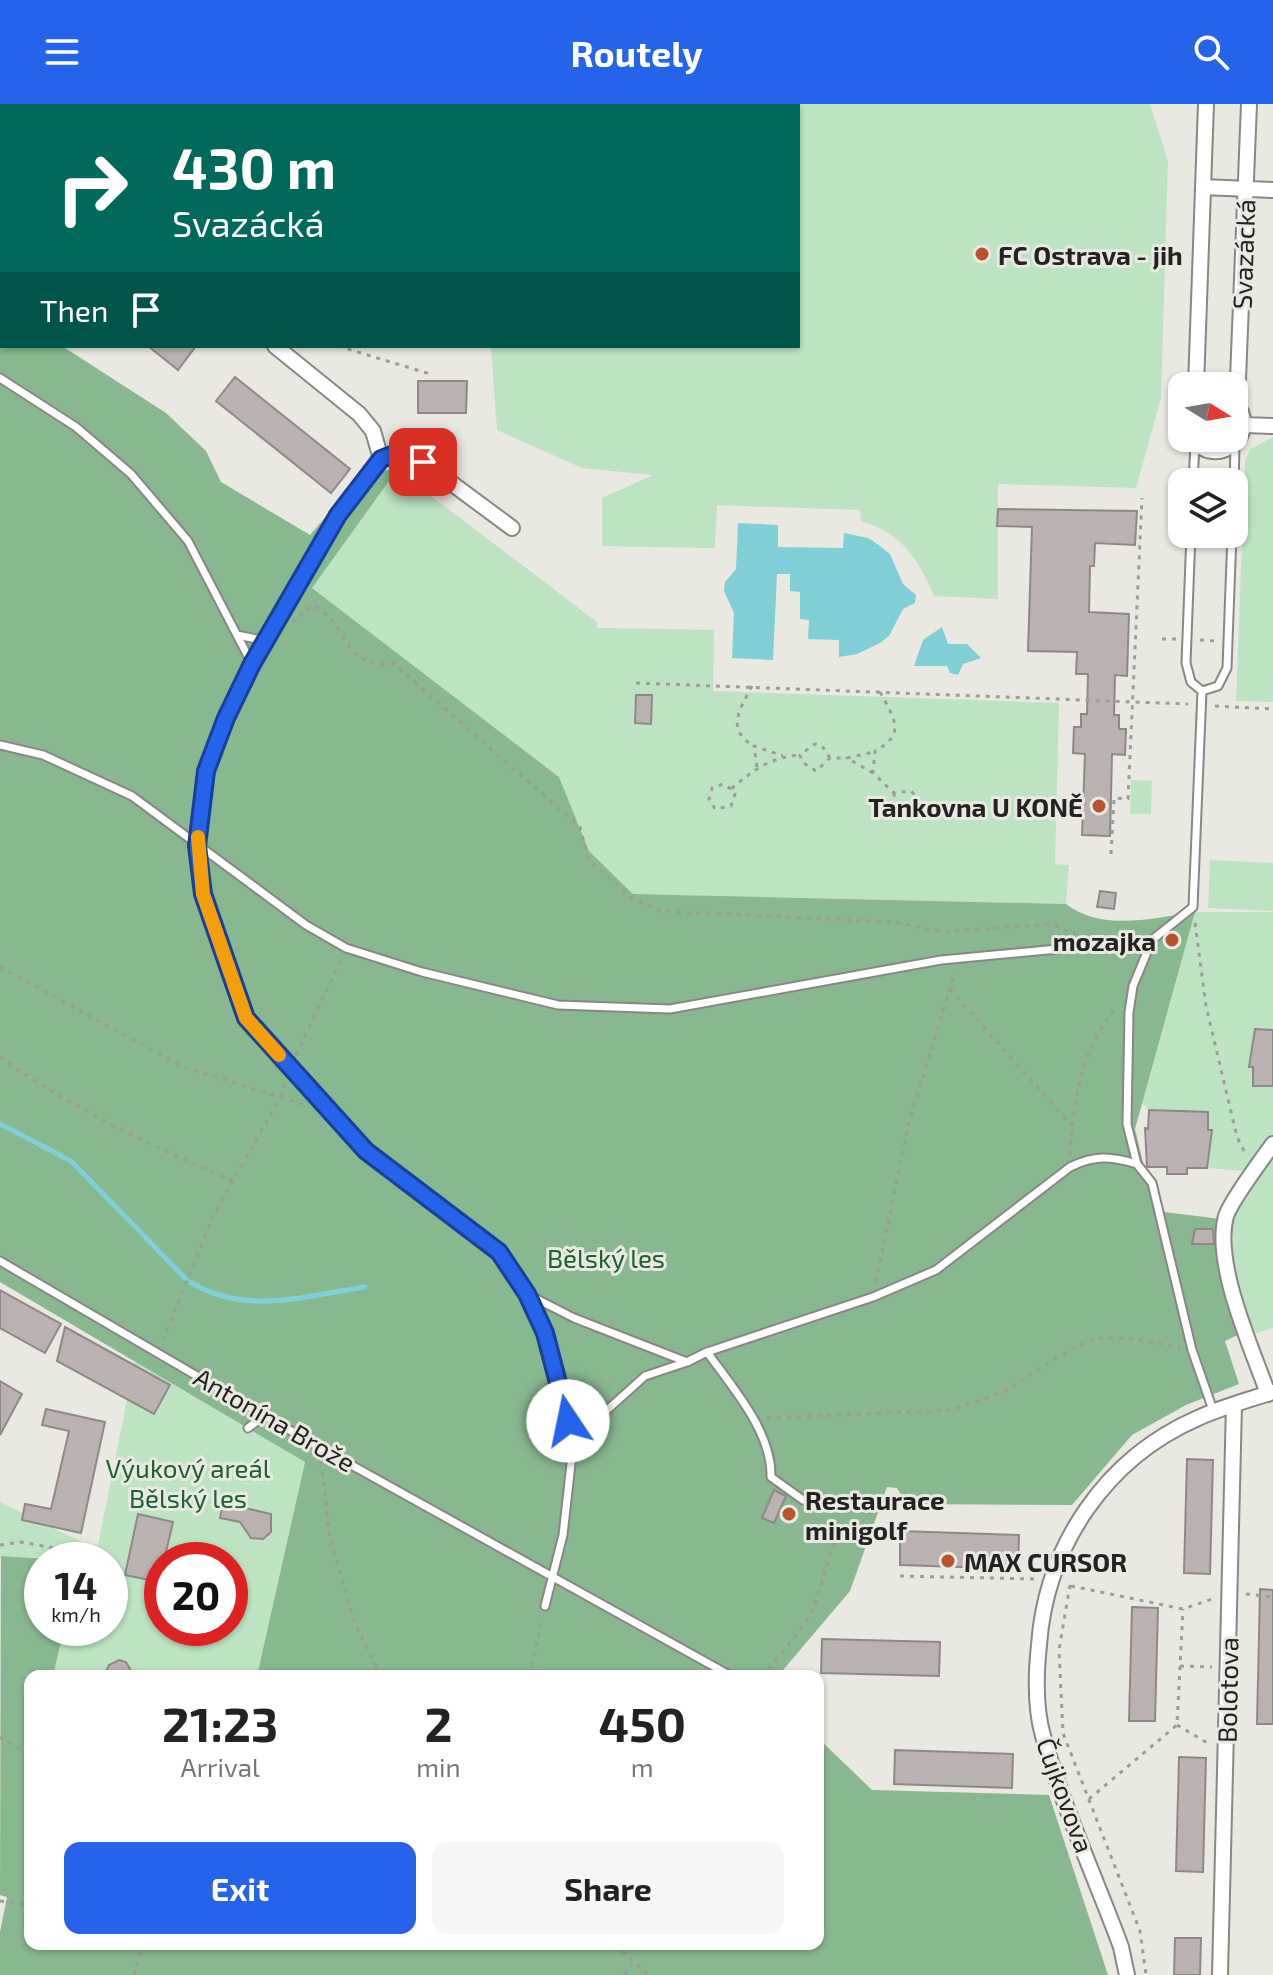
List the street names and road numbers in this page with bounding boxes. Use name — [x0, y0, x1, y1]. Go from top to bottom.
street label: Svazácká — [1226, 198, 1260, 310]
street label: Antonína Brože — [189, 1360, 361, 1478]
street label: Bolotova — [1211, 1637, 1243, 1743]
street label: Čujkovova — [1031, 1733, 1101, 1857]

